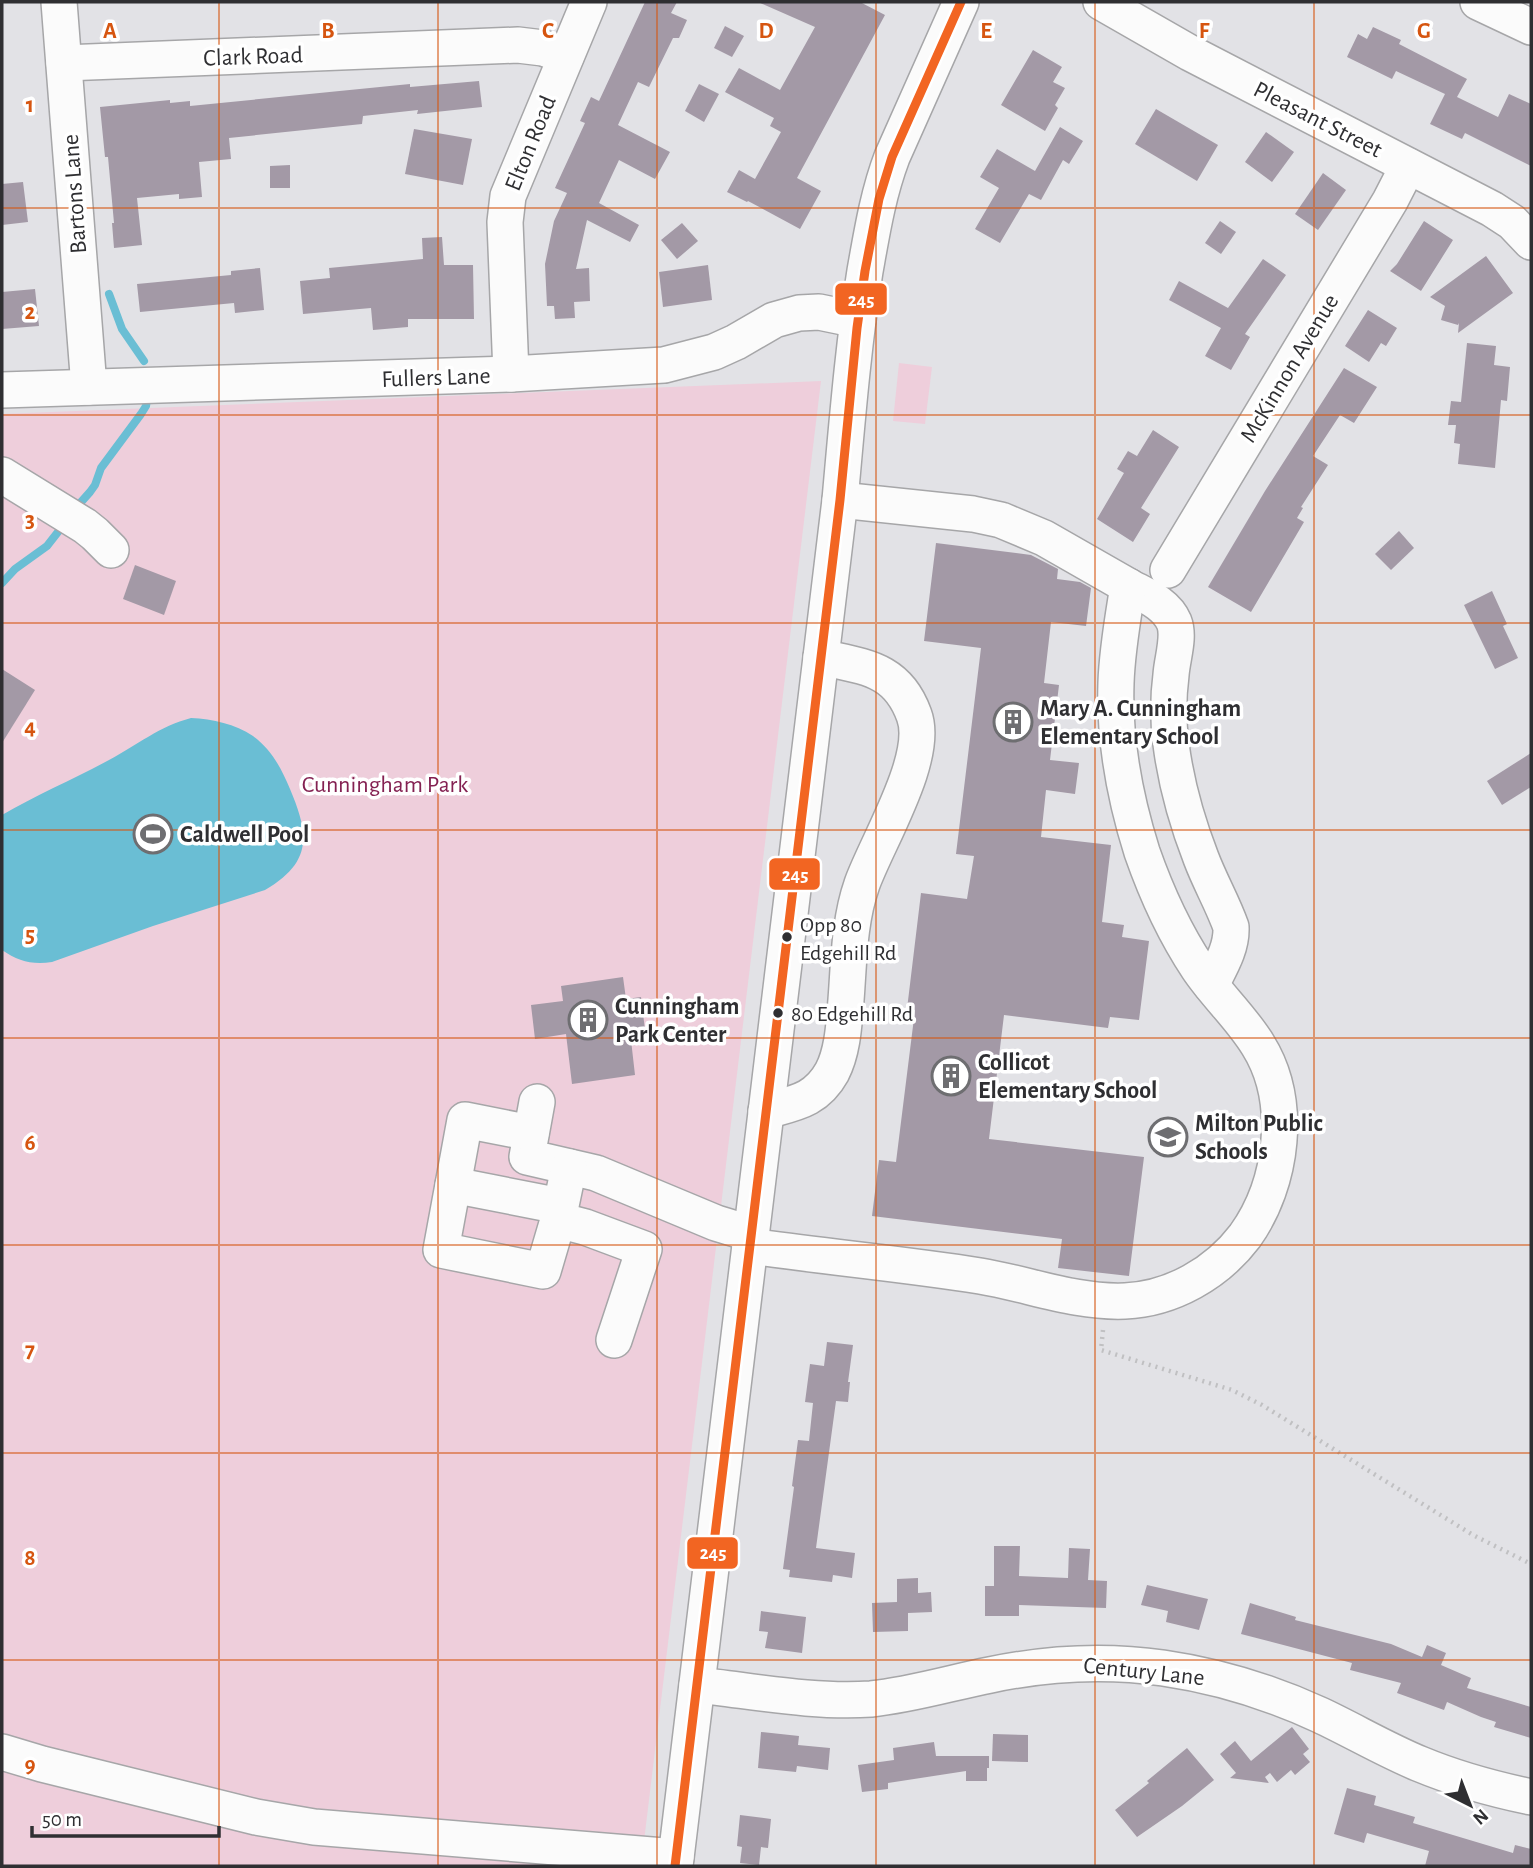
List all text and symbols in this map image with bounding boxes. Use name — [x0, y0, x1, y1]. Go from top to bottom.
text: A — [103, 20, 117, 43]
text: B — [321, 20, 335, 43]
text: C — [542, 20, 554, 43]
text: D — [758, 20, 774, 43]
text: E — [980, 20, 992, 43]
text: F — [1199, 20, 1210, 43]
text: G — [1417, 20, 1431, 43]
street label: Clark Road — [203, 43, 303, 71]
street label: Pleasant Street — [1249, 77, 1386, 163]
street label: Elton Road — [501, 92, 561, 194]
text: 1 — [26, 94, 34, 117]
street label: Bartons Lane — [59, 133, 91, 255]
line badge: 245 — [834, 282, 888, 316]
street label: McKinnon Avenue — [1236, 290, 1343, 447]
text: 245 — [848, 291, 874, 310]
text: 2 — [25, 301, 36, 324]
street label: Fullers Lane — [381, 364, 491, 392]
text: 3 — [25, 509, 35, 532]
place label: Mary A. Cunningham Elementary School — [1040, 697, 1241, 749]
building icon: Mary A. Cunningham Elementary School — [992, 701, 1034, 743]
text: 4 — [24, 716, 36, 739]
park label: Cunningham Park — [302, 773, 468, 797]
sports icon: Caldwell Pool — [132, 813, 174, 855]
place label: Caldwell Pool — [180, 823, 309, 847]
line badge: 245 — [768, 857, 821, 891]
text: 245 — [782, 866, 808, 885]
place label: Opp 80 Edgehill Rd — [800, 914, 896, 964]
text: 5 — [25, 924, 35, 947]
marker: Opp 80 Edgehill Rd — [780, 930, 794, 944]
place label: Cunningham Park Center — [615, 995, 739, 1047]
building icon: Cunningham Park Center — [567, 999, 609, 1041]
place label: 80 Edgehill Rd — [791, 1003, 913, 1025]
marker: 80 Edgehill Rd — [771, 1006, 785, 1020]
place label: Collicot Elementary School — [978, 1051, 1157, 1103]
building icon: Collicot Elementary School — [930, 1055, 972, 1097]
place label: Milton Public Schools — [1195, 1112, 1323, 1164]
school or university icon: Milton Public Schools — [1147, 1116, 1189, 1158]
text: 6 — [24, 1132, 36, 1155]
text: 7 — [25, 1339, 35, 1362]
line badge: 245 — [686, 1536, 739, 1570]
text: 245 — [700, 1544, 726, 1563]
text: 8 — [24, 1547, 36, 1570]
street label: Century Lane — [1082, 1654, 1206, 1690]
text: 9 — [24, 1754, 36, 1777]
north arrow — [1435, 1770, 1505, 1840]
scale bar — [32, 1794, 219, 1838]
text: N — [1469, 1805, 1492, 1828]
text: 50 m — [42, 1809, 82, 1830]

